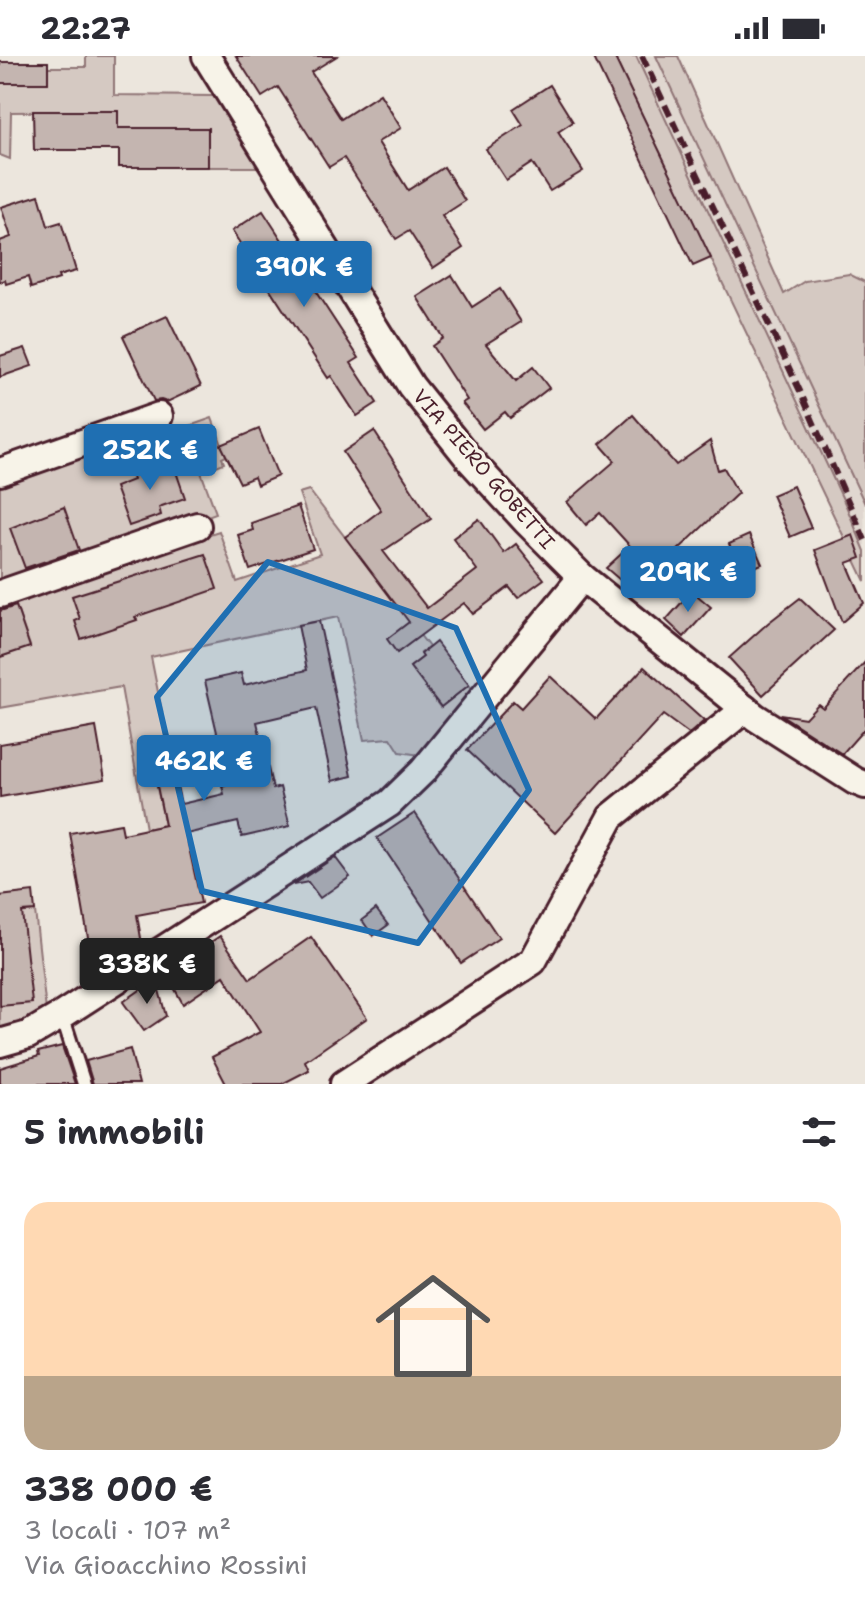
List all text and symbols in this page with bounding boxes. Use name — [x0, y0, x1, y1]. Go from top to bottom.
text: 22:27 — [40, 8, 131, 49]
pin: 390K € — [239, 241, 369, 309]
text: 390K € — [255, 249, 353, 284]
street label: VIA PIERO GOBETTI — [407, 384, 561, 554]
pin: 252K € — [85, 424, 215, 492]
text: 252K € — [102, 432, 198, 467]
pin: 209K € — [623, 546, 753, 614]
text: 209K € — [639, 554, 737, 589]
pin: 462K € — [139, 735, 269, 803]
text: 462K € — [155, 743, 253, 778]
pin: 338K € — [82, 938, 212, 1006]
text: 338K € — [98, 946, 196, 981]
text: 5 immobili — [24, 1109, 205, 1155]
icon: filters — [797, 1110, 841, 1154]
icon: home — [361, 1254, 505, 1398]
text: 338 000 € — [24, 1466, 213, 1512]
text: 3 locali · 107 m² — [24, 1512, 231, 1547]
text: Via Gioacchino Rossini — [24, 1547, 308, 1582]

